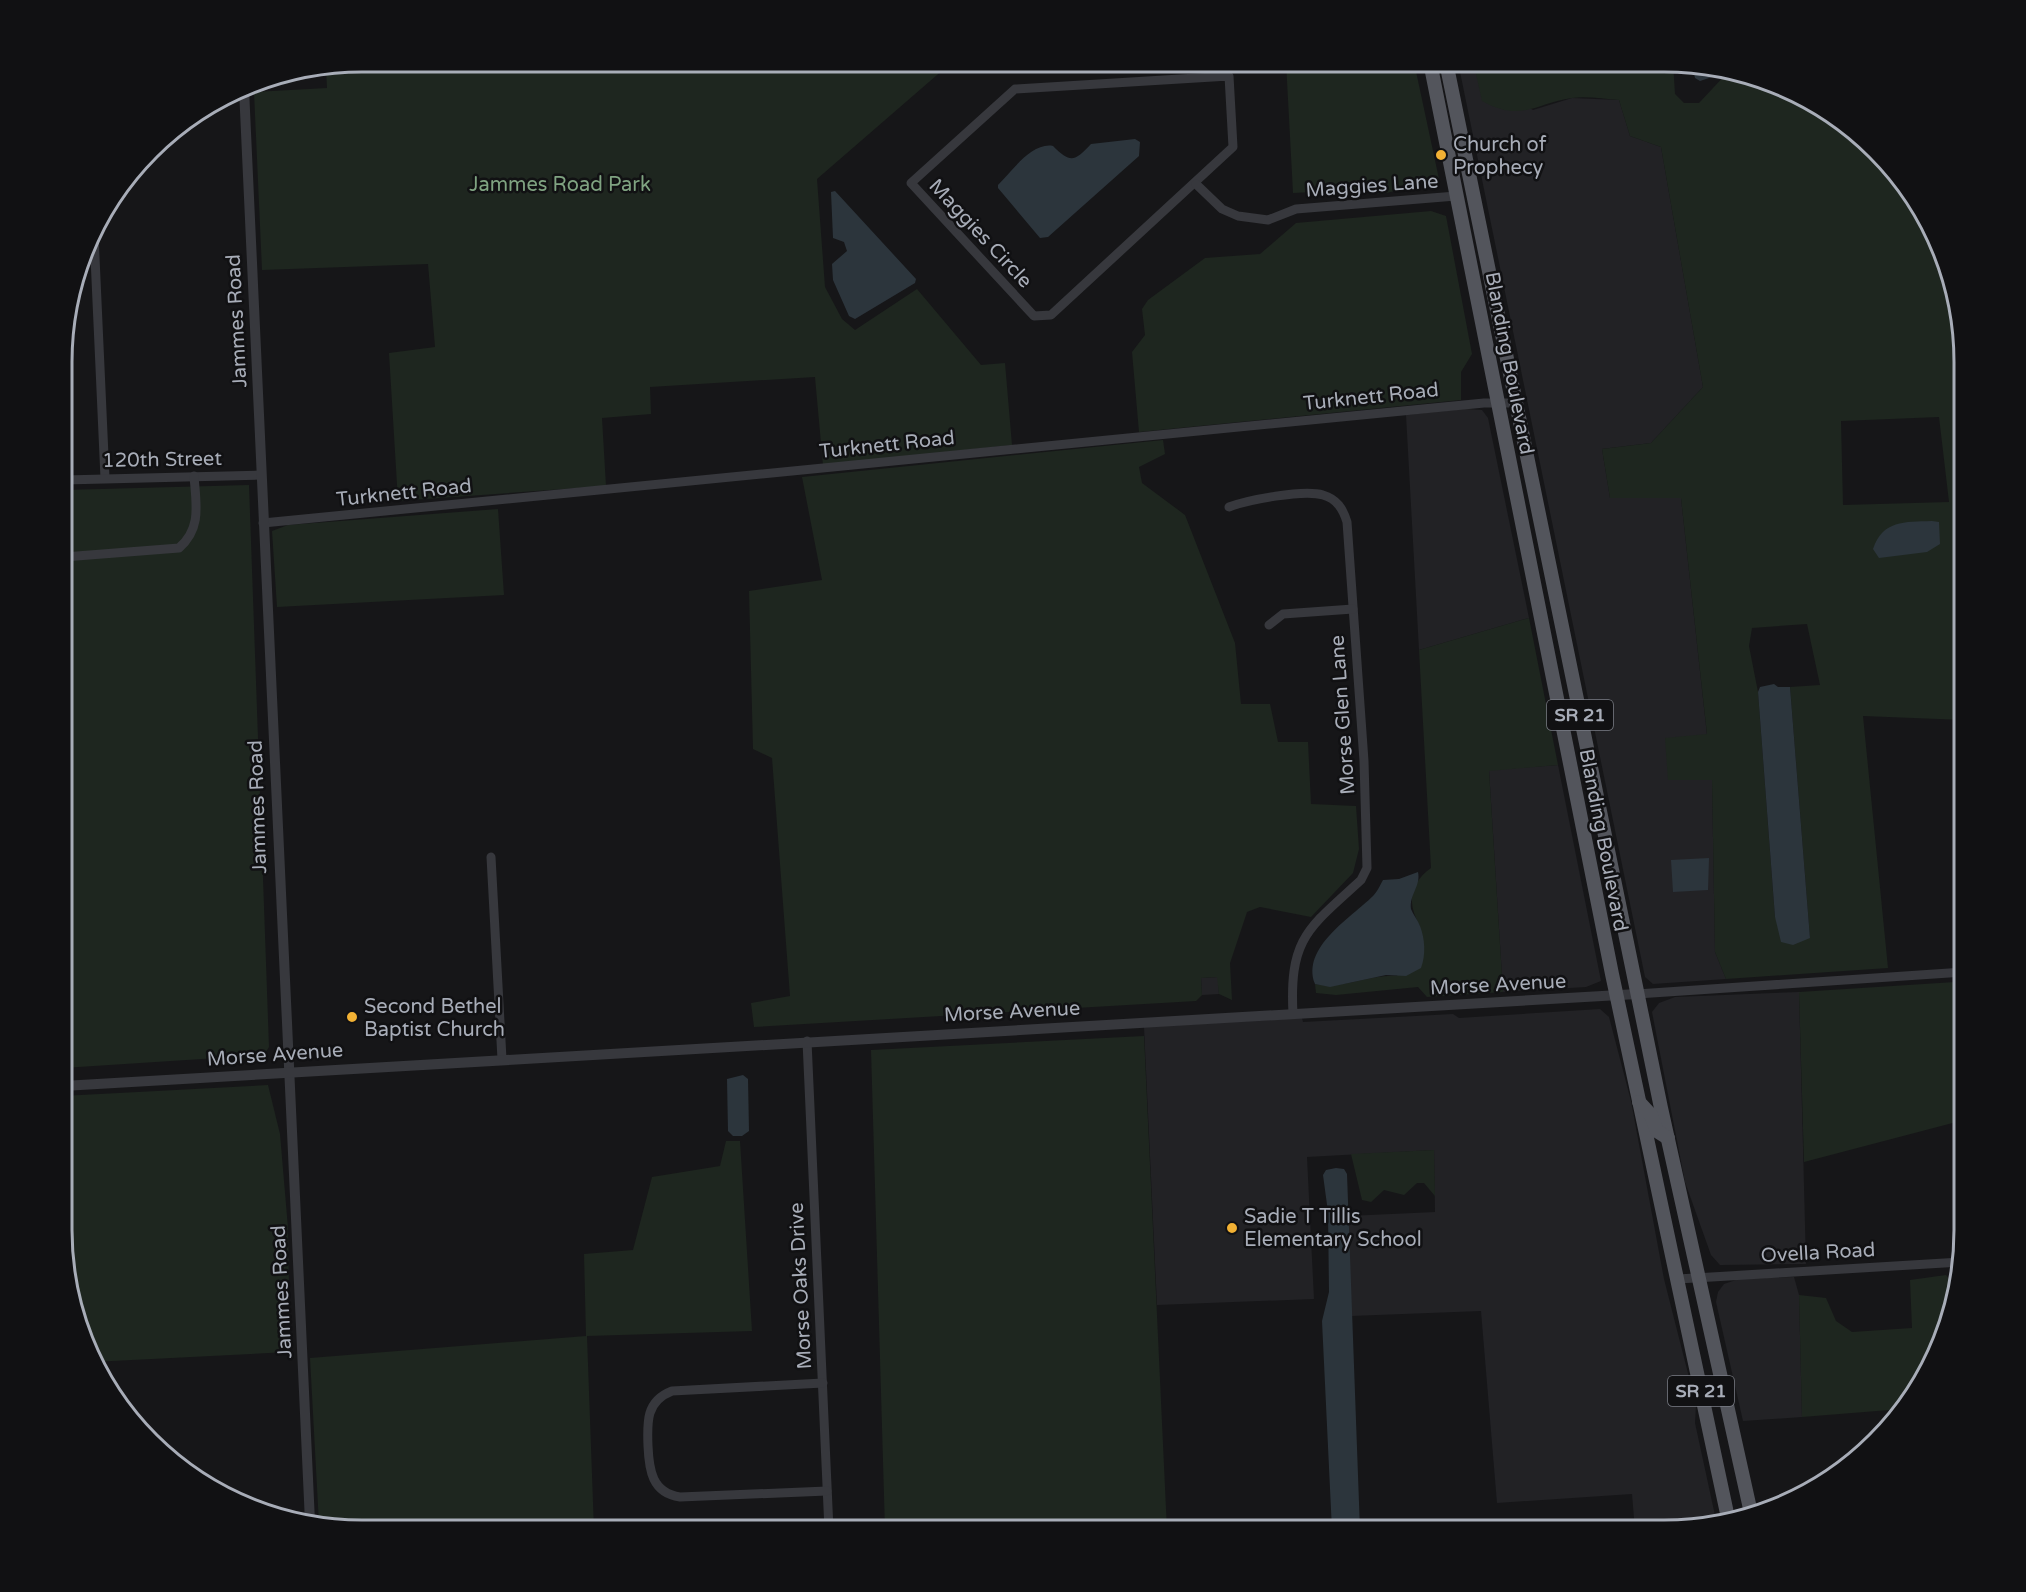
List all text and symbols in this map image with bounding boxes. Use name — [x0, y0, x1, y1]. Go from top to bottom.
place label: Church of Prophecy — [1453, 133, 1547, 180]
marker: Church of Prophecy — [1434, 148, 1448, 162]
street label: Maggies Lane — [1305, 169, 1439, 203]
park label: Jammes Road Park — [469, 173, 651, 197]
street label: Maggies Circle — [924, 174, 1037, 293]
street label: Jammes Road — [222, 254, 252, 388]
street label: Blanding Boulevard — [1480, 270, 1539, 457]
street label: Turknett Road — [1302, 378, 1440, 416]
street label: Turknett Road — [818, 426, 956, 464]
street label: 120th Street — [102, 447, 223, 473]
street label: Turknett Road — [335, 474, 473, 512]
street label: Morse Glen Lane — [1325, 634, 1361, 796]
road number: SR 21 — [1547, 700, 1613, 730]
street label: Jammes Road — [244, 740, 272, 874]
street label: Blanding Boulevard — [1574, 747, 1633, 934]
street label: Morse Avenue — [1429, 969, 1567, 1001]
place label: Second Bethel Baptist Church — [364, 995, 505, 1042]
street label: Morse Avenue — [943, 996, 1081, 1028]
marker: Second Bethel Baptist Church — [345, 1010, 359, 1024]
street label: Morse Avenue — [206, 1038, 344, 1072]
street label: Morse Oaks Drive — [785, 1202, 817, 1370]
place label: Sadie T Tillis Elementary School — [1244, 1205, 1422, 1252]
marker: Sadie T Tillis Elementary School — [1225, 1221, 1239, 1235]
street label: Jammes Road — [267, 1225, 297, 1359]
street label: Ovella Road — [1760, 1238, 1876, 1268]
road number: SR 21 — [1668, 1376, 1734, 1406]

